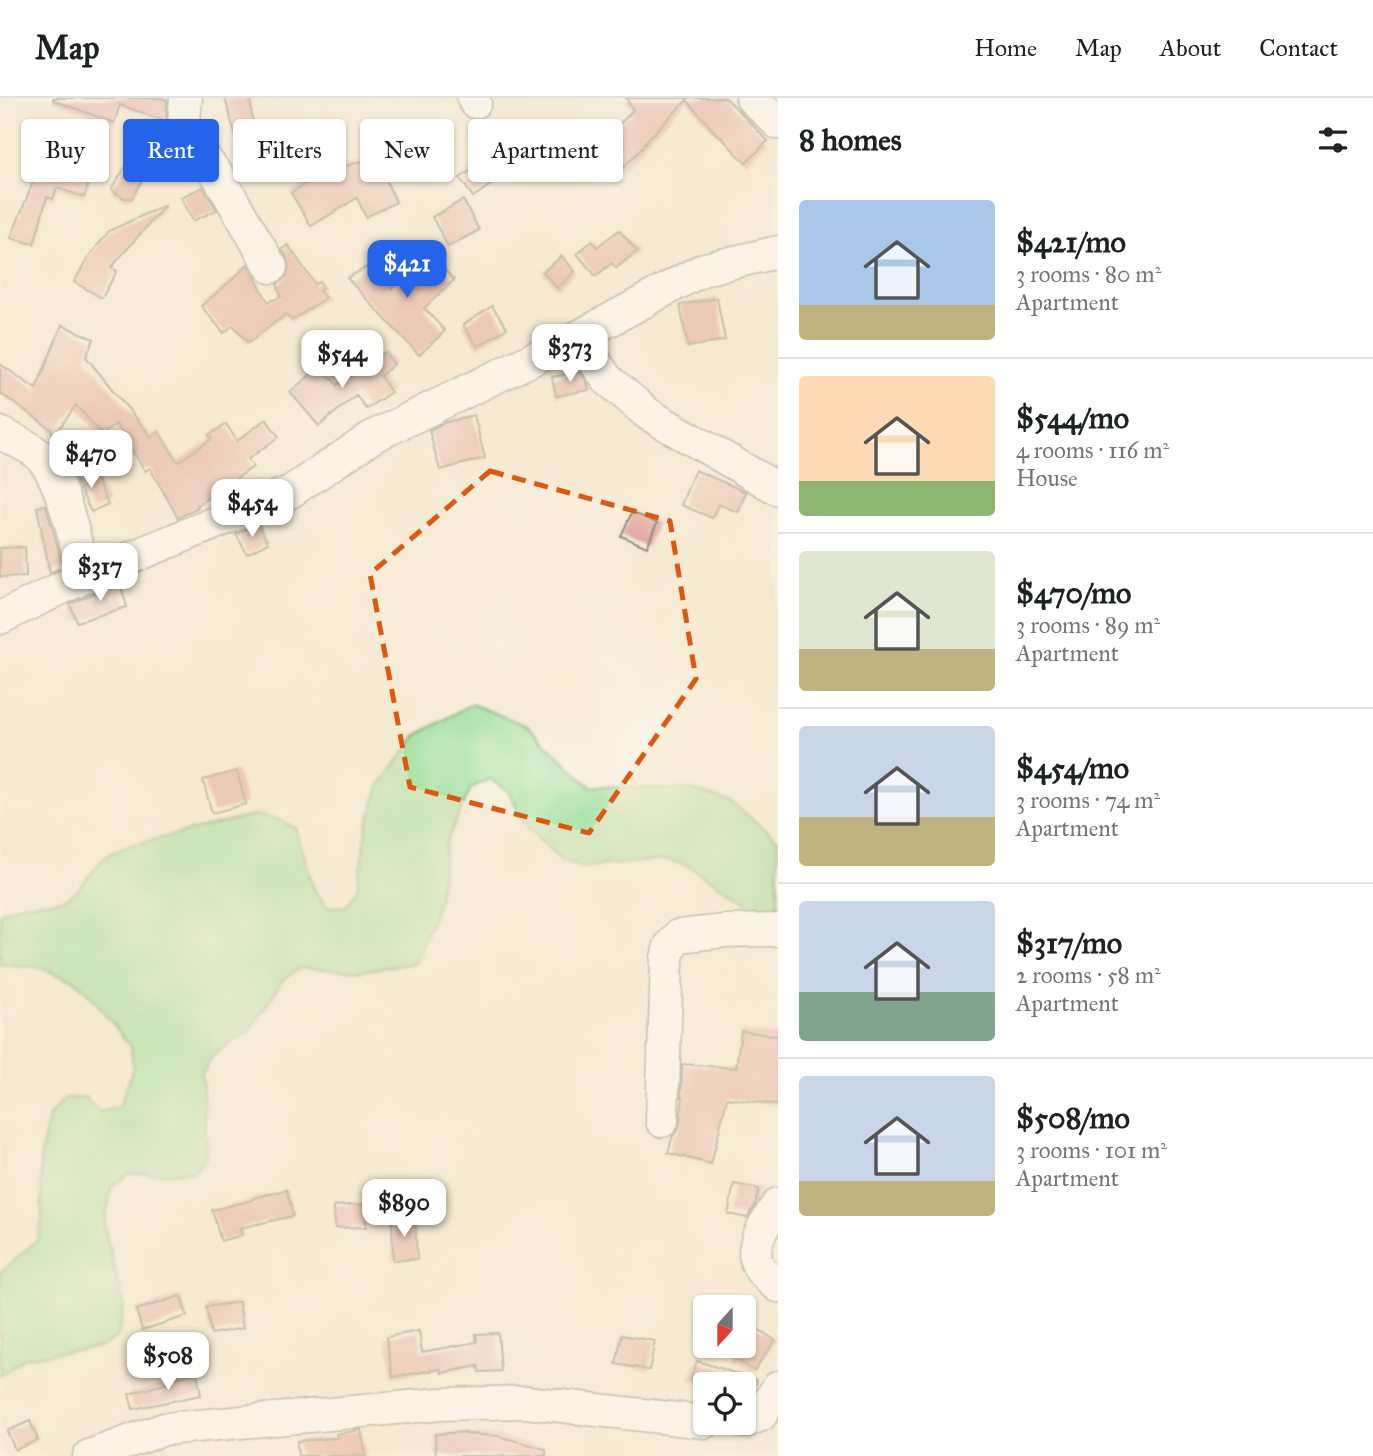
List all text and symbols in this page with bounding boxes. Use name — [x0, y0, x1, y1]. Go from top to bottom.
text: Map — [35, 28, 99, 68]
text: Home — [974, 33, 1037, 63]
text: Map — [1075, 33, 1122, 63]
text: About — [1160, 33, 1221, 63]
text: Contact — [1259, 33, 1338, 63]
chip: Buy — [21, 119, 109, 182]
chip: Rent — [123, 119, 219, 182]
chip: Filters — [233, 119, 346, 182]
chip: New — [360, 119, 454, 182]
chip: Apartment — [468, 119, 623, 182]
icon: filters — [1314, 121, 1352, 159]
text: 8 homes — [799, 122, 902, 158]
text: $421/mo — [1016, 224, 1126, 260]
icon: home — [855, 228, 939, 312]
pin: $421 — [366, 240, 448, 300]
text: $421 — [383, 249, 431, 277]
text: 3 rooms · 80 m² — [1016, 260, 1161, 288]
text: Apartment — [1016, 288, 1119, 316]
pin: $373 — [529, 324, 611, 384]
pin: $544 — [301, 330, 383, 390]
text: $373 — [548, 333, 592, 361]
text: $544 — [317, 339, 367, 367]
text: $544/mo — [1016, 400, 1129, 436]
icon: home — [855, 404, 939, 488]
pin: $470 — [50, 430, 132, 490]
text: 4 rooms · 116 m² — [1016, 436, 1169, 464]
text: $470 — [65, 439, 117, 467]
text: House — [1016, 464, 1078, 492]
pin: $454 — [211, 480, 293, 539]
text: $454 — [227, 488, 277, 516]
pin: $317 — [59, 544, 141, 603]
text: $317 — [78, 552, 122, 580]
text: $470/mo — [1016, 575, 1131, 611]
icon: home — [855, 579, 939, 663]
text: 3 rooms · 89 m² — [1016, 611, 1160, 639]
text: Apartment — [1016, 639, 1119, 667]
text: $454/mo — [1016, 750, 1129, 786]
icon: home — [855, 754, 939, 838]
text: 3 rooms · 74 m² — [1016, 786, 1160, 814]
text: Apartment — [1016, 814, 1119, 842]
text: $317/mo — [1016, 925, 1122, 961]
icon: home — [855, 929, 939, 1013]
text: 2 rooms · 58 m² — [1016, 961, 1161, 989]
text: Apartment — [1016, 989, 1119, 1017]
text: $508/mo — [1016, 1100, 1130, 1136]
icon: home — [855, 1104, 939, 1188]
text: 3 rooms · 101 m² — [1016, 1136, 1167, 1164]
text: Apartment — [1016, 1164, 1119, 1192]
pin: $890 — [363, 1180, 445, 1239]
text: $890 — [378, 1188, 430, 1216]
north arrow — [693, 1295, 756, 1358]
map controls — [693, 1295, 756, 1435]
pin: $508 — [127, 1332, 209, 1392]
text: $508 — [143, 1341, 193, 1369]
button: locate — [693, 1372, 756, 1435]

